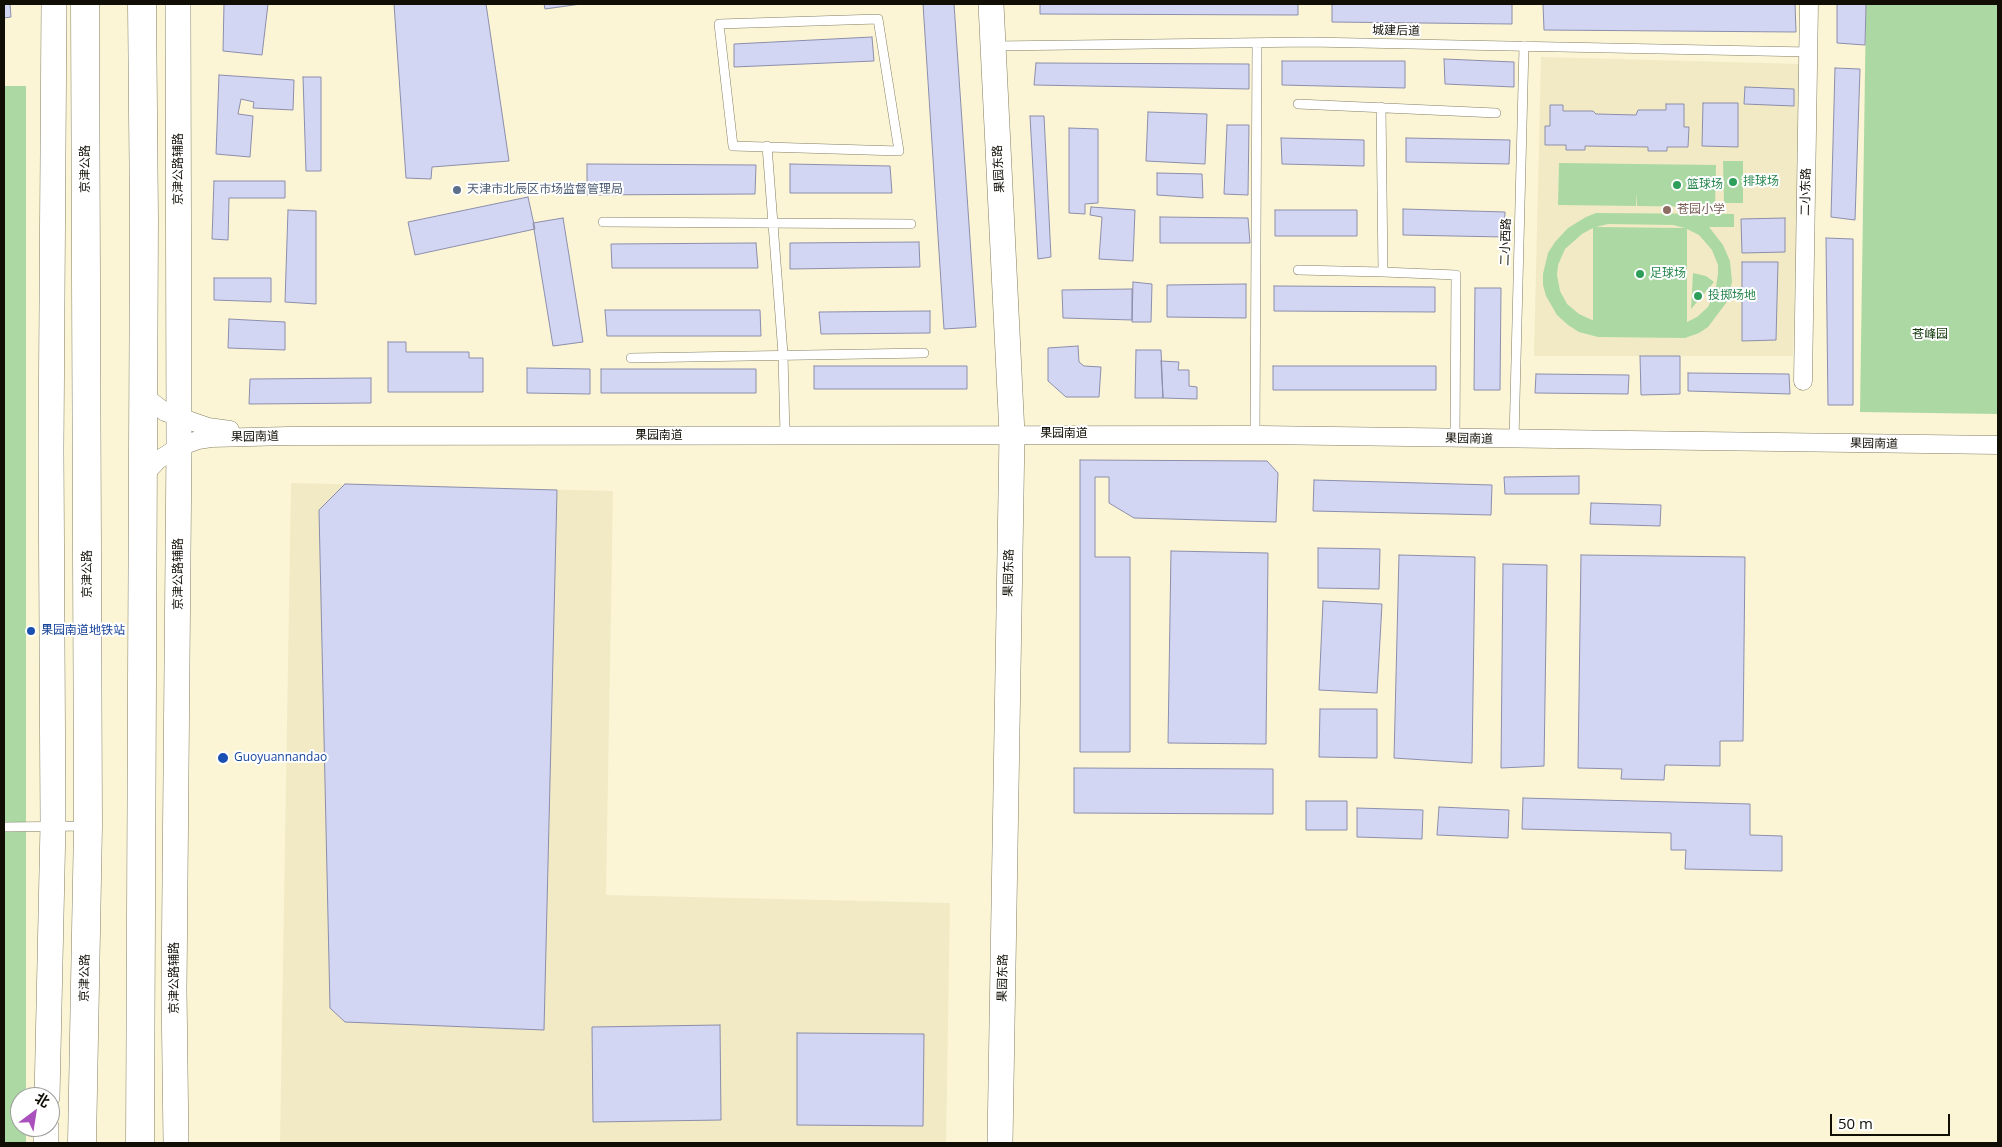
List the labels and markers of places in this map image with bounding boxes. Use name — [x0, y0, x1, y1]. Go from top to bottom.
place label: 排球场 — [1743, 175, 1779, 189]
marker: 排球场 — [1727, 176, 1739, 188]
place label: 篮球场 — [1687, 178, 1723, 192]
marker: 篮球场 — [1671, 179, 1683, 191]
place label: 天津市北辰区市场监督管理局 — [467, 183, 623, 197]
marker: 天津市北辰区市场监督管理局 — [451, 184, 463, 196]
place label: 苍园小学 — [1677, 203, 1725, 217]
marker: 苍园小学 — [1661, 204, 1673, 216]
place label: 足球场 — [1650, 267, 1686, 281]
marker: 足球场 — [1634, 268, 1646, 280]
place label: 投掷场地 — [1708, 289, 1756, 303]
marker: 投掷场地 — [1692, 290, 1704, 302]
place label: 果园南道地铁站 — [41, 624, 125, 638]
marker: 果园南道地铁站 — [25, 625, 37, 637]
marker: Guoyuannandao — [216, 751, 230, 765]
place label: Guoyuannandao — [234, 751, 327, 765]

